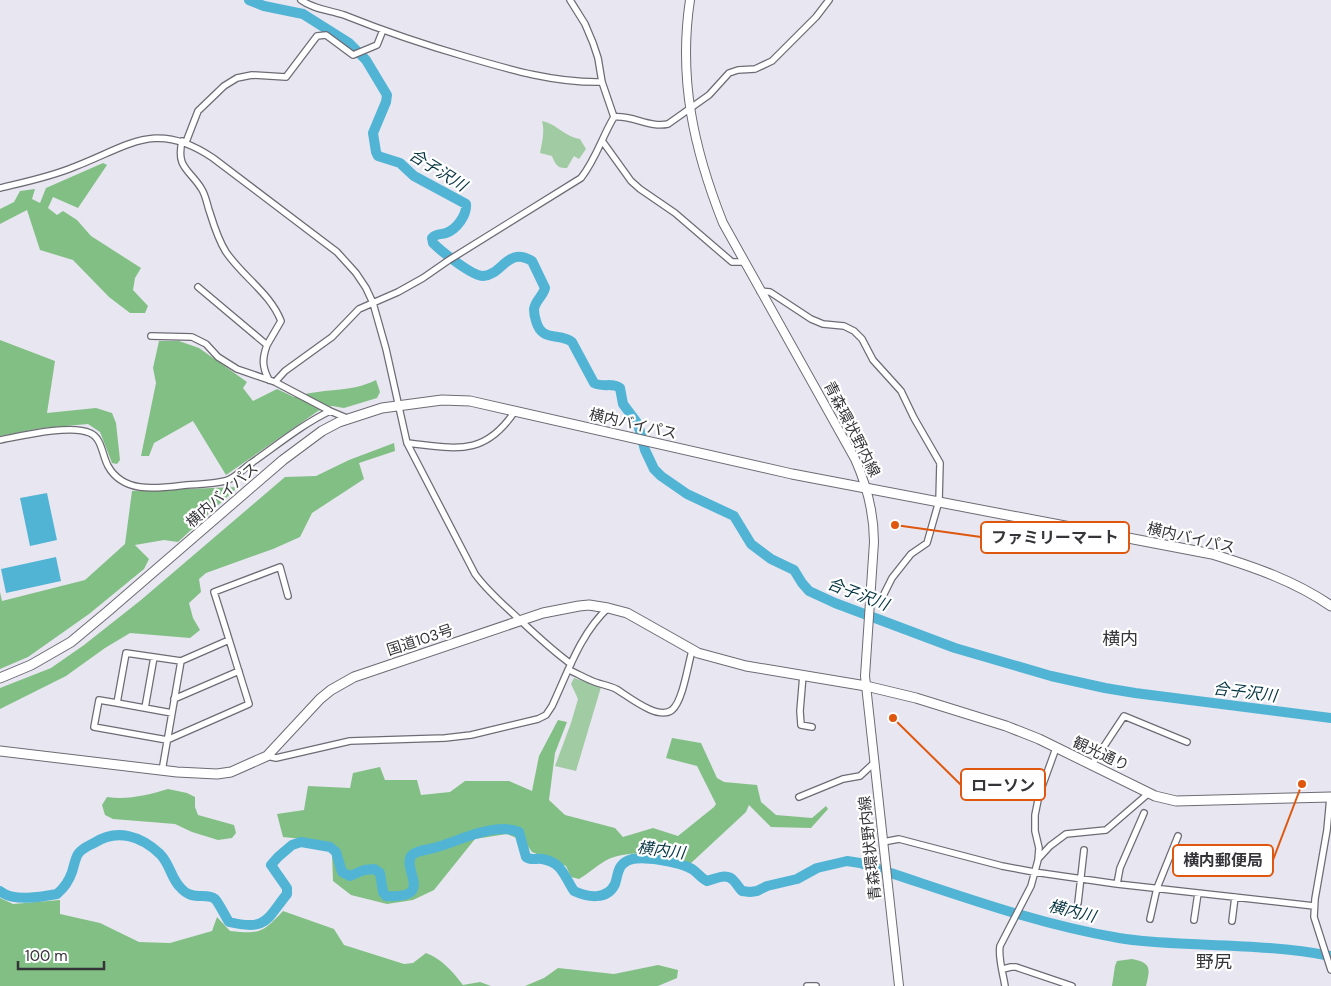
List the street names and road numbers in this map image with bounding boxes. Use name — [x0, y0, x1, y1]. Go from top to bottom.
street label: 青森環状野内線 — [819, 378, 885, 480]
street label: 横内バイパス — [587, 404, 679, 444]
street label: 横内バイパス — [182, 458, 262, 532]
street label: 横内バイパス — [1145, 518, 1237, 558]
street label: 国道103号 — [384, 620, 456, 660]
street label: 観光通り — [1070, 732, 1132, 776]
street label: 青森環状野内線 — [855, 795, 885, 901]

